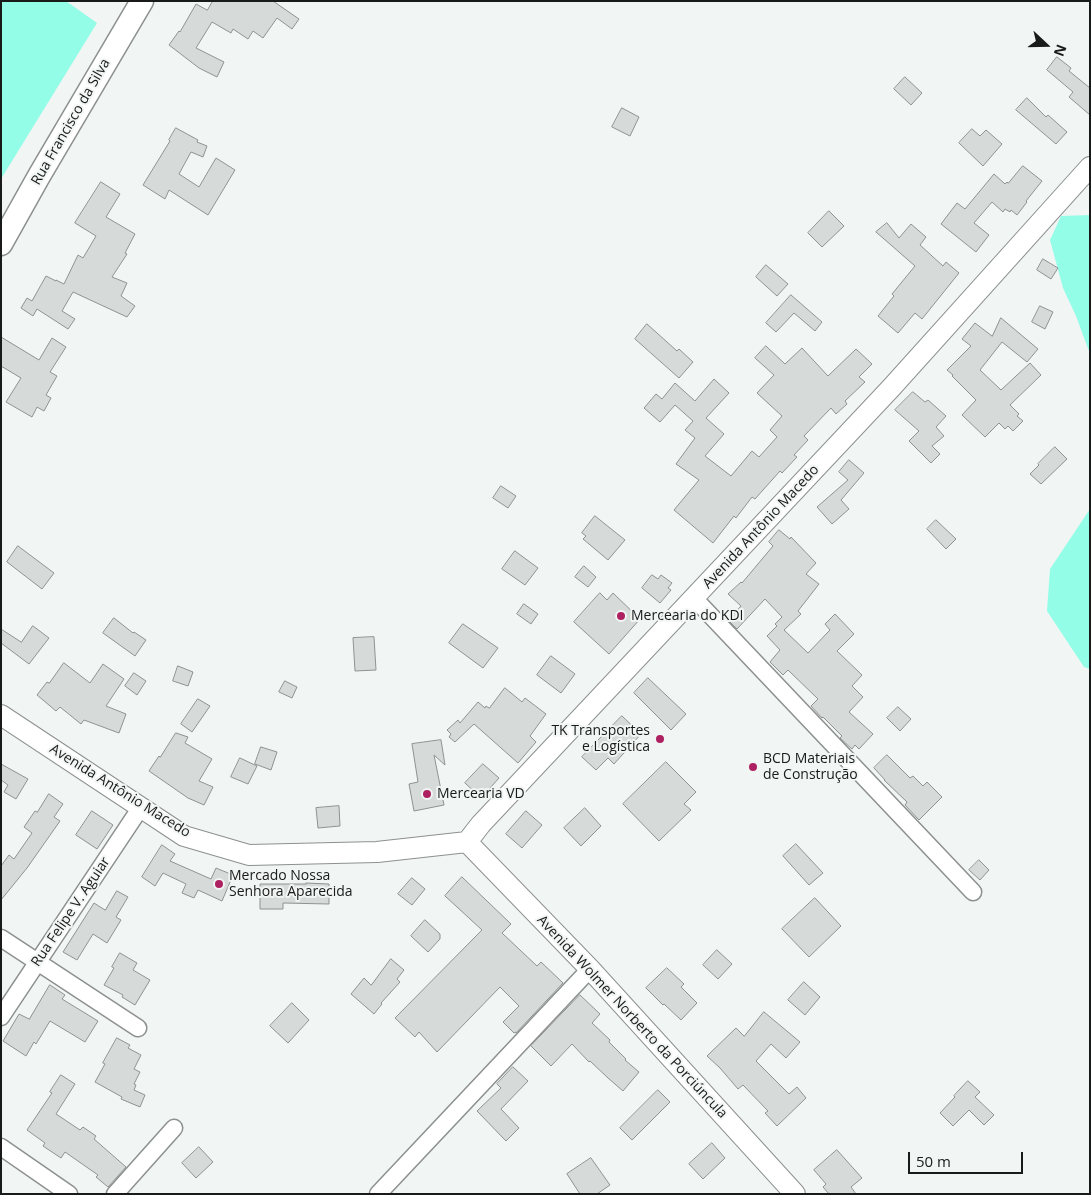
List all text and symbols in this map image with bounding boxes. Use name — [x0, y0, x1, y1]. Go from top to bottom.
north arrow — [1021, 20, 1071, 70]
text: N — [1050, 42, 1071, 59]
street label: Rua Francisco da Silva — [28, 56, 114, 188]
street label: Avenida Antônio Macedo — [699, 462, 823, 592]
place label: Mercearia do KDI — [631, 608, 743, 624]
marker: Mercearia do KDI — [615, 610, 627, 622]
place label: TK Transportes e Logística — [551, 723, 650, 756]
marker: TK Transportes e Logística — [654, 733, 666, 745]
street label: Avenida Antônio Macedo — [47, 741, 193, 841]
place label: BCD Materiais de Construção — [763, 751, 858, 784]
marker: BCD Materiais de Construção — [747, 761, 759, 773]
place label: Mercearia VD — [437, 786, 525, 802]
marker: Mercearia VD — [421, 788, 433, 800]
street label: Rua Felipe V. Aguiar — [28, 854, 114, 970]
place label: Mercado Nossa Senhora Aparecida — [229, 868, 353, 900]
marker: Mercado Nossa Senhora Aparecida — [213, 878, 225, 890]
street label: Avenida Wolmer Norberto da Porciúncula — [533, 912, 731, 1122]
scale bar — [911, 1142, 1026, 1174]
text: 50 m — [916, 1151, 951, 1171]

